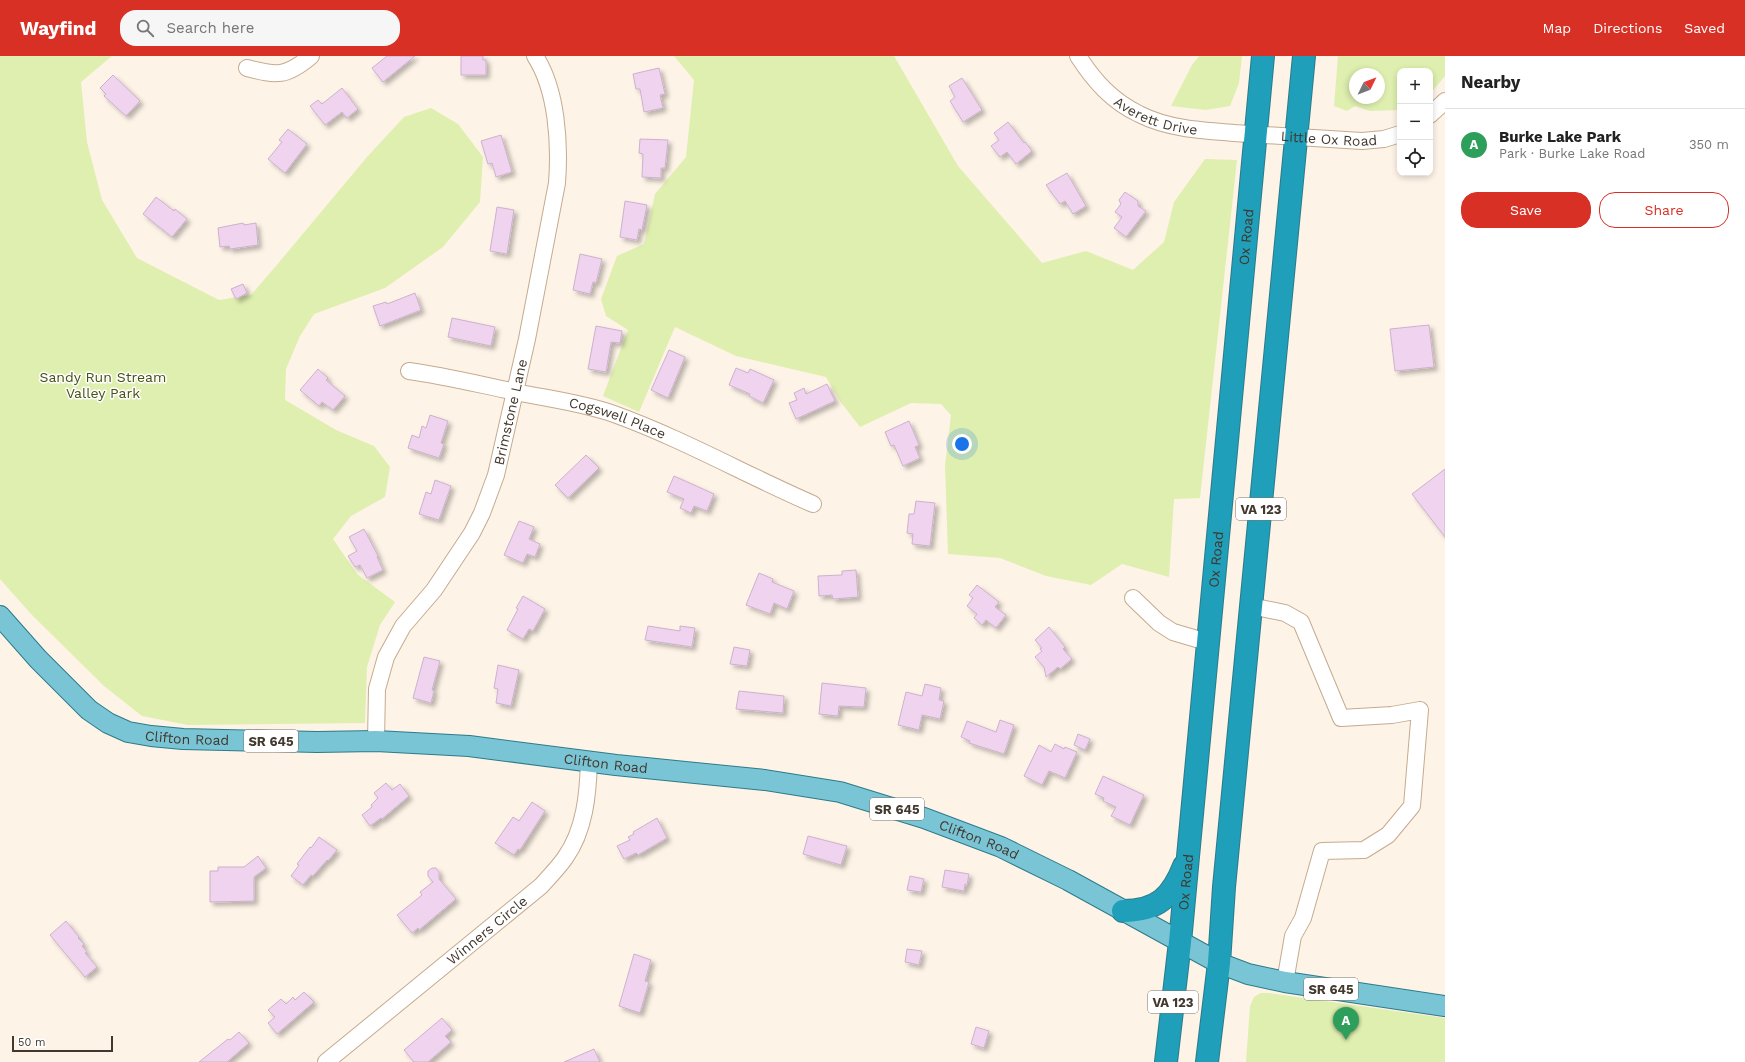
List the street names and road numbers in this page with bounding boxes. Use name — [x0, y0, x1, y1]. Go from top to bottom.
street label: Averett Drive — [1111, 93, 1198, 138]
street label: Little Ox Road — [1280, 128, 1378, 149]
street label: Ox Road — [1235, 208, 1257, 266]
street label: Brimstone Lane — [491, 358, 530, 467]
street label: Cogswell Place — [568, 394, 668, 442]
road number: VA 123 — [1236, 498, 1286, 520]
street label: Ox Road — [1205, 531, 1226, 588]
street label: Clifton Road — [144, 727, 229, 748]
road number: SR 645 — [244, 730, 298, 752]
street label: Clifton Road — [563, 750, 648, 776]
road number: SR 645 — [870, 798, 924, 820]
street label: Clifton Road — [937, 816, 1022, 863]
street label: Ox Road — [1175, 853, 1196, 911]
street label: Winners Circle — [443, 893, 530, 968]
road number: SR 645 — [1304, 978, 1358, 1000]
road number: VA 123 — [1148, 991, 1198, 1013]

